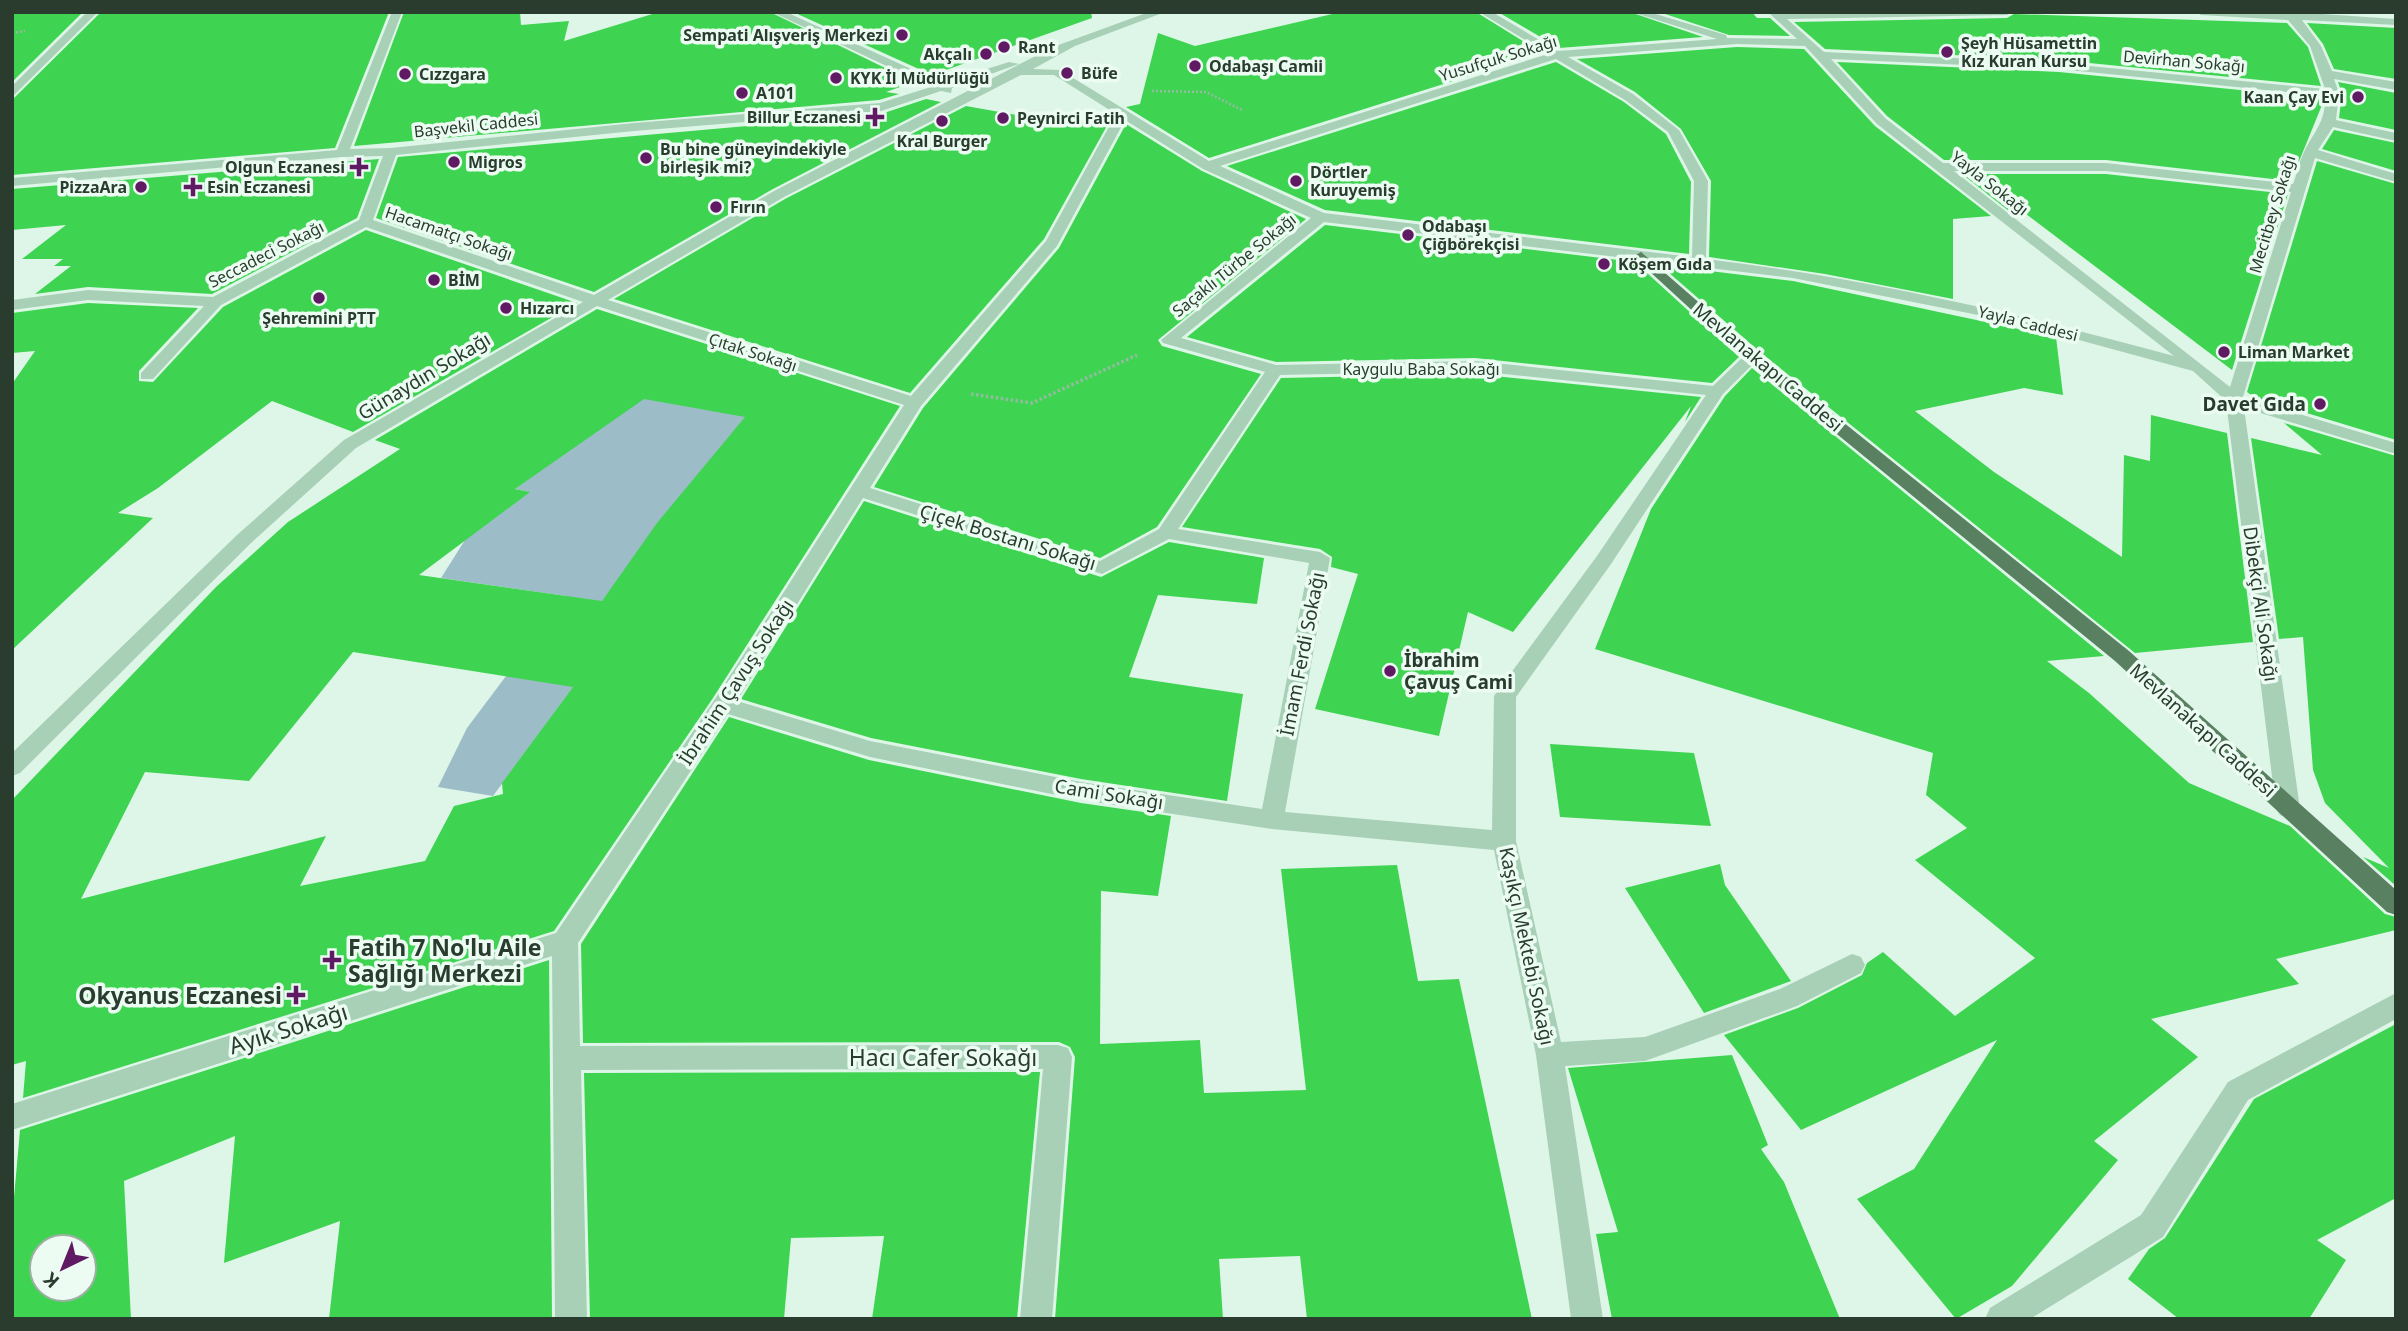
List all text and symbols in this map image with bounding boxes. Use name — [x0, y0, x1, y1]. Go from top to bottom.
place label: Sempati Alışveriş Merkezi — [683, 24, 888, 46]
marker: Sempati Alışveriş Merkezi — [894, 27, 910, 43]
street label: Yusufçuk Sokağı — [1437, 30, 1559, 86]
place label: Şeyh Hüsamettin Kız Kuran Kursu — [1961, 32, 2097, 72]
place label: Rant — [1018, 36, 1055, 58]
marker: Rant — [996, 39, 1012, 55]
place label: Akçalı — [924, 43, 972, 65]
marker: Şeyh Hüsamettin Kız Kuran Kursu — [1939, 44, 1955, 60]
street label: Devirhan Sokağı — [2122, 45, 2246, 77]
marker: Akçalı — [978, 46, 994, 62]
place label: Odabaşı Camii — [1209, 55, 1323, 77]
marker: Odabaşı Camii — [1187, 58, 1203, 74]
place label: Büfe — [1081, 62, 1118, 84]
place label: Cızzgara — [419, 63, 486, 85]
marker: Büfe — [1059, 65, 1075, 81]
marker: Cızzgara — [397, 66, 413, 82]
place label: KYK İl Müdürlüğü — [850, 67, 989, 89]
marker: KYK İl Müdürlüğü — [828, 70, 844, 86]
place label: A101 — [756, 82, 795, 104]
marker: A101 — [734, 85, 750, 101]
place label: Kaan Çay Evi — [2244, 86, 2344, 108]
marker: Kaan Çay Evi — [2350, 89, 2366, 105]
place label: Billur Eczanesi — [747, 106, 861, 128]
place label: Peynirci Fatih — [1017, 107, 1125, 129]
street label: Başvekil Caddesi — [413, 108, 539, 142]
marker: Billur Eczanesi — [867, 109, 883, 125]
marker: Peynirci Fatih — [995, 110, 1011, 126]
marker: Kral Burger — [934, 113, 950, 129]
place label: Kral Burger — [897, 130, 987, 152]
place label: Bu bine güneyindekiyle birleşik mi? — [660, 138, 847, 178]
street label: Yayla Sokağı — [1947, 146, 2033, 220]
marker: Bu bine güneyindekiyle birleşik mi? — [638, 150, 654, 166]
place label: Migros — [468, 151, 523, 173]
street label: Meсitbey Sokağı — [2244, 152, 2300, 276]
marker: Migros — [446, 154, 462, 170]
place label: Olgun Eczanesi — [225, 156, 345, 178]
marker: Olgun Eczanesi — [351, 159, 367, 175]
place label: Dörtler Kuruyemiş — [1310, 161, 1396, 201]
marker: Dörtler Kuruyemiş — [1288, 173, 1304, 189]
place label: PizzaAra — [59, 176, 127, 198]
place label: Esin Eczanesi — [207, 176, 311, 198]
marker: PizzaAra — [133, 179, 149, 195]
marker: Esin Eczanesi — [185, 179, 201, 195]
place label: Fırın — [730, 196, 766, 218]
marker: Fırın — [708, 199, 724, 215]
street label: Hacamatçı Sokağı — [382, 201, 516, 265]
street label: Saçaklı Türbe Sokağı — [1168, 208, 1300, 322]
street label: Seccadeci Sokağı — [204, 215, 328, 293]
place label: Odabaşı Çiğbörekçisi — [1422, 215, 1519, 255]
marker: Odabaşı Çiğbörekçisi — [1400, 227, 1416, 243]
place label: Köşem Gıda — [1618, 253, 1712, 275]
marker: Köşem Gıda — [1596, 256, 1612, 272]
place label: BİM — [448, 269, 480, 291]
marker: BİM — [426, 272, 442, 288]
marker: Şehremini PTT — [311, 290, 327, 306]
place label: Hızarcı — [520, 297, 574, 319]
street label: Mevlanakapı Caddesi — [1688, 297, 1848, 437]
marker: Hızarcı — [498, 300, 514, 316]
street label: Yayla Caddesi — [1976, 300, 2080, 346]
place label: Şehremini PTT — [262, 307, 376, 329]
street label: Günaydın Sokağı — [353, 326, 495, 426]
street label: Çıtak Sokağı — [706, 327, 800, 377]
place label: Liman Market — [2238, 341, 2350, 363]
marker: Liman Market — [2216, 344, 2232, 360]
street label: Kaygulu Baba Sokağı — [1342, 358, 1500, 380]
place label: Davet Gıda — [2203, 391, 2306, 417]
marker: Davet Gıda — [2312, 396, 2328, 412]
street label: Çiçek Bostanı Sokağı — [917, 498, 1099, 576]
street label: Dibekçi Ali Sokağı — [2237, 525, 2285, 683]
street label: İmam Ferdi Sokağı — [1273, 570, 1331, 738]
street label: İbrahim Çavuş Sokağı — [673, 594, 799, 770]
place label: İbrahim Çavuş Cami — [1404, 647, 1513, 695]
street label: Mevlanakapı Caddesi — [2124, 657, 2282, 803]
marker: İbrahim Çavuş Cami — [1382, 663, 1398, 679]
street label: Cami Sokağı — [1053, 773, 1165, 815]
street label: Kaşıkçı Mektebi Sokağı — [1493, 844, 1561, 1048]
place label: Fatih 7 No'lu Aile Sağlığı Merkezi — [348, 931, 541, 989]
marker: Fatih 7 No'lu Aile Sağlığı Merkezi — [322, 950, 342, 970]
place label: Okyanus Eczanesi — [78, 979, 282, 1011]
marker: Okyanus Eczanesi — [288, 987, 304, 1003]
street label: Ayık Sokağı — [225, 995, 351, 1061]
street label: Hacı Cafer Sokağı — [849, 1041, 1037, 1073]
north arrow — [28, 1233, 98, 1303]
text: K — [38, 1266, 65, 1294]

